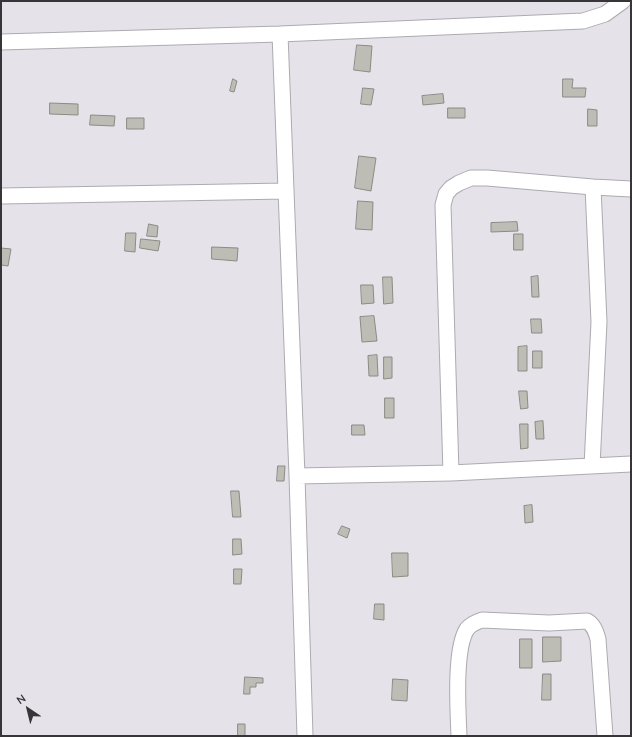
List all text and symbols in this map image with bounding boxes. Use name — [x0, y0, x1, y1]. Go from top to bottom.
north arrow — [8, 689, 48, 729]
text: N — [14, 691, 28, 707]

